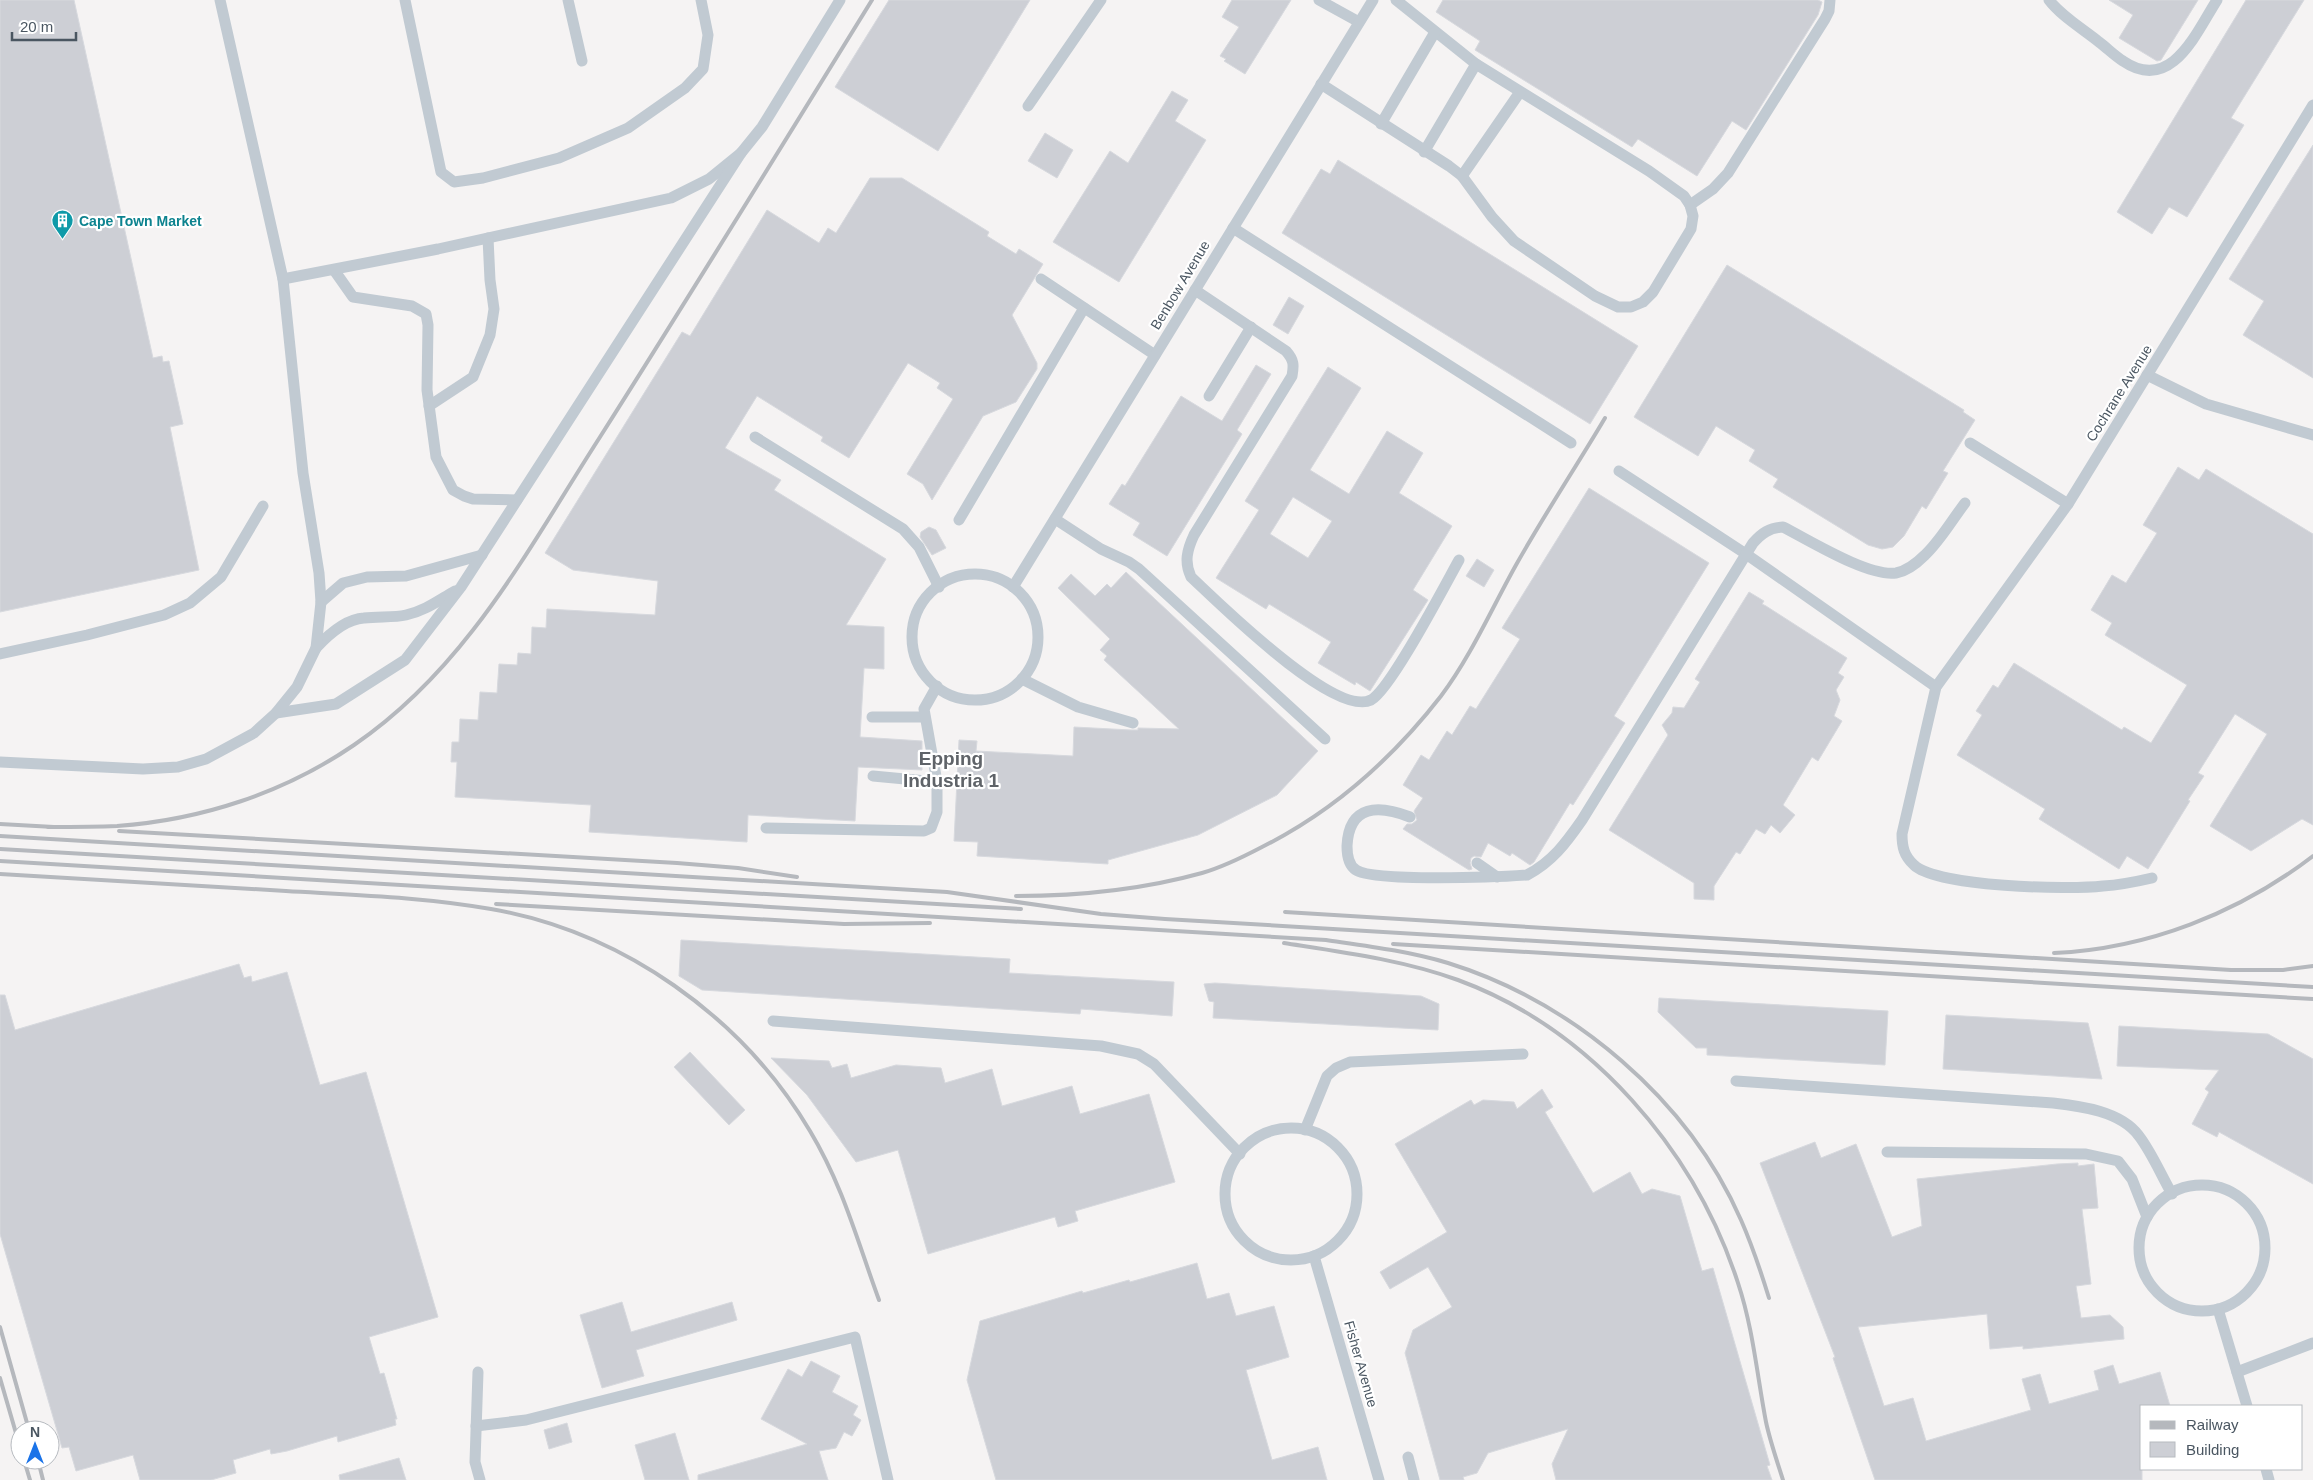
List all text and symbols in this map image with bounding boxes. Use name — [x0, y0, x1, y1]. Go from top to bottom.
scale bar — [12, 10, 76, 42]
text: 20 m — [20, 18, 53, 35]
building icon: Cape Town Market — [51, 209, 75, 240]
place label: Cape Town Market — [79, 213, 202, 229]
street label: Benbow Avenue — [1147, 237, 1213, 332]
street label: Cochrane Avenue — [2083, 341, 2155, 444]
district label: Epping Industria 1 — [903, 748, 999, 791]
street label: Fisher Avenue — [1341, 1319, 1381, 1409]
legend — [2140, 1405, 2303, 1470]
text: Railway — [2186, 1416, 2239, 1433]
north arrow — [10, 1420, 60, 1470]
text: N — [30, 1424, 40, 1440]
text: Building — [2186, 1441, 2239, 1458]

